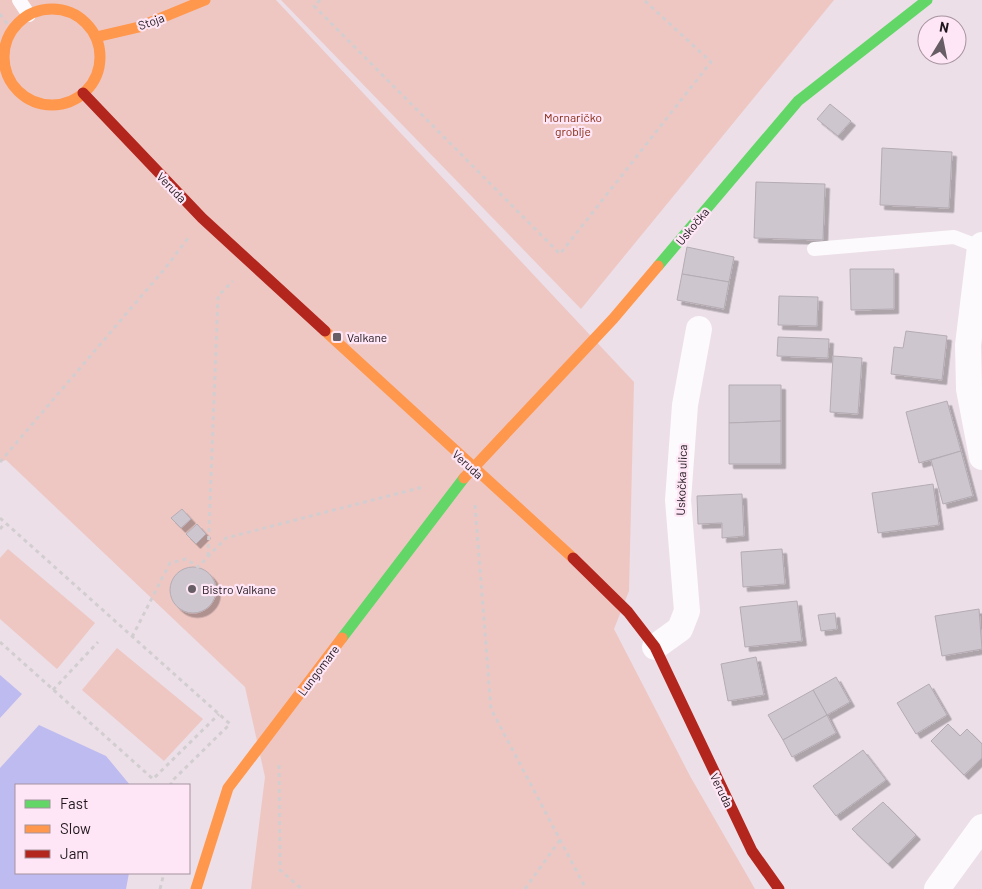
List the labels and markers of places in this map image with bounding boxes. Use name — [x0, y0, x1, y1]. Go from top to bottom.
place label: Valkane — [347, 330, 387, 344]
marker: Valkane — [331, 331, 343, 343]
place label: Bistro Valkane — [202, 582, 276, 596]
marker: Bistro Valkane — [186, 583, 198, 595]

